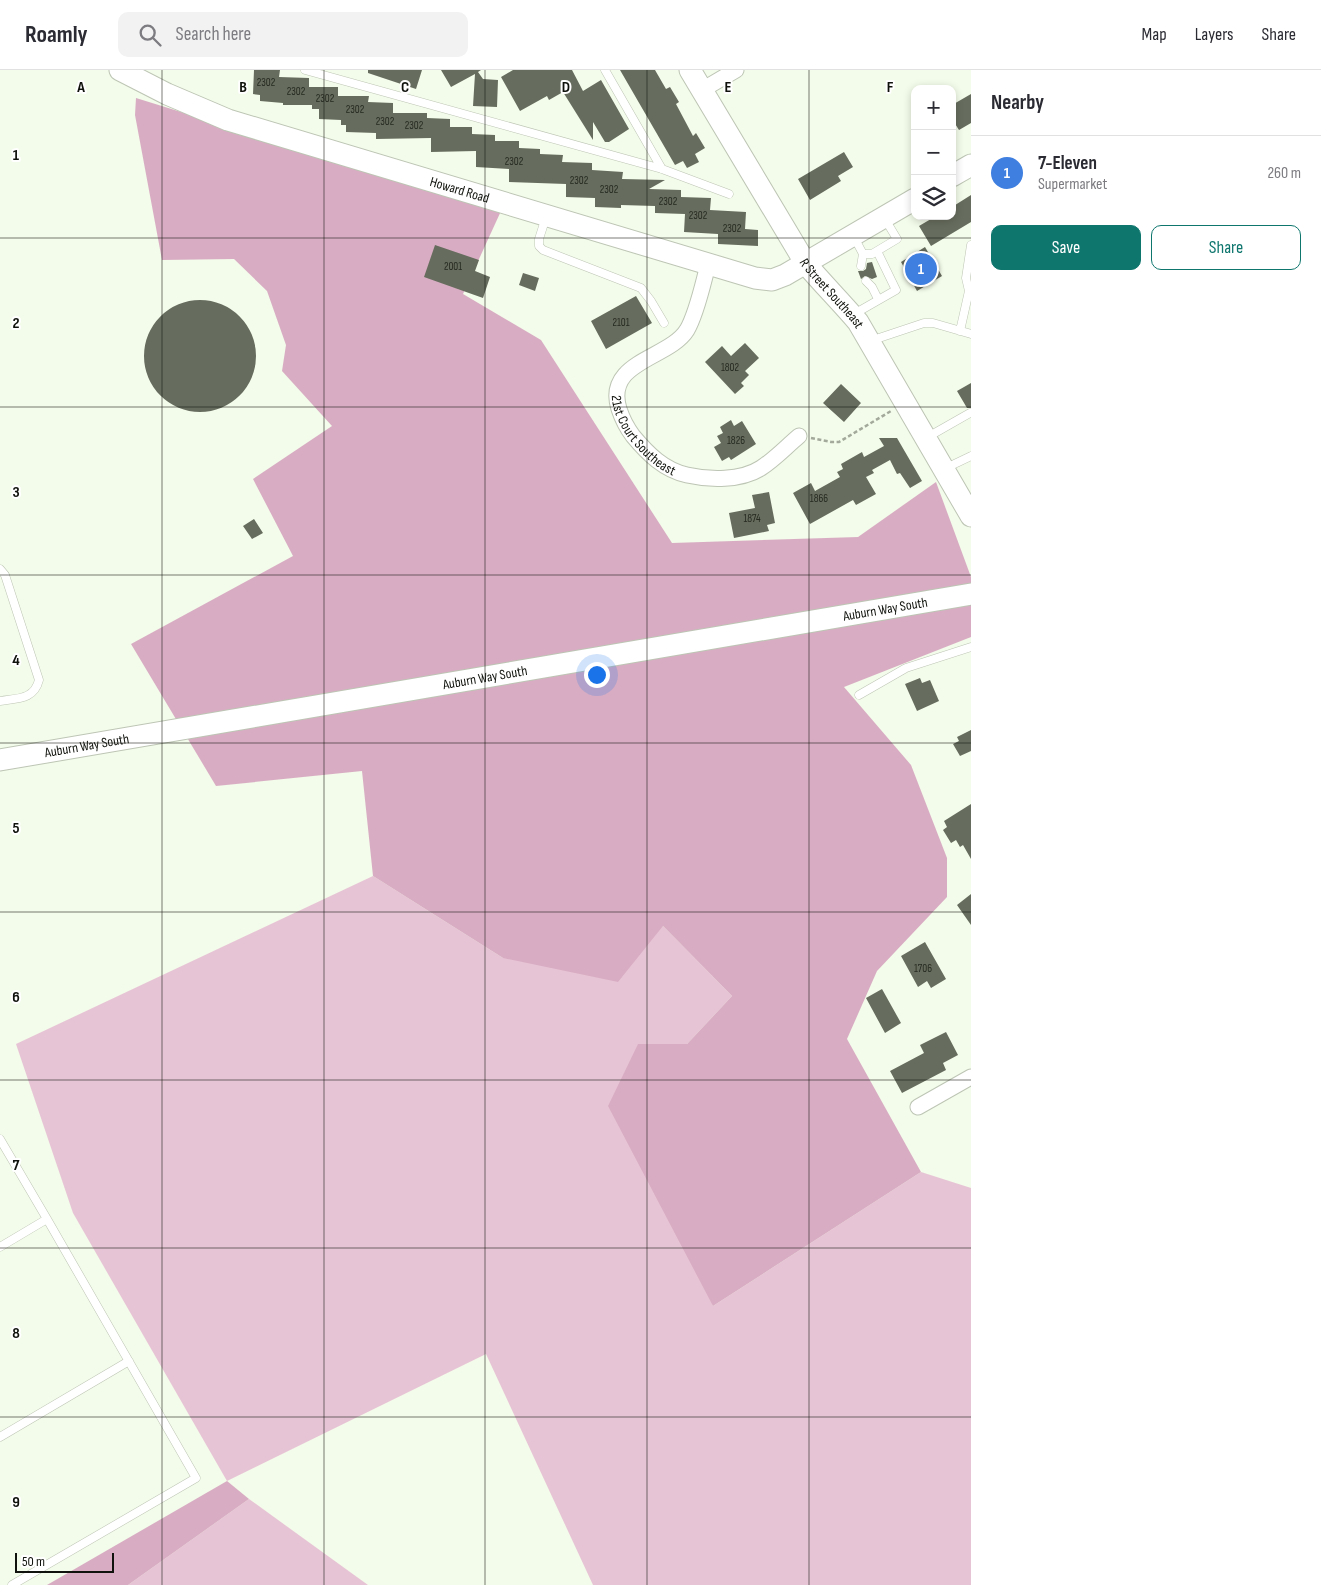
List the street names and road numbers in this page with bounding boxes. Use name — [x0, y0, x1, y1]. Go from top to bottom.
street label: Howard Road — [428, 173, 492, 206]
street label: R Street Southeast — [796, 255, 868, 331]
street label: 21st Court Southeast — [608, 395, 678, 479]
street label: Auburn Way South — [841, 593, 929, 624]
street label: Auburn Way South — [440, 662, 529, 693]
street label: Auburn Way South — [42, 730, 130, 761]

